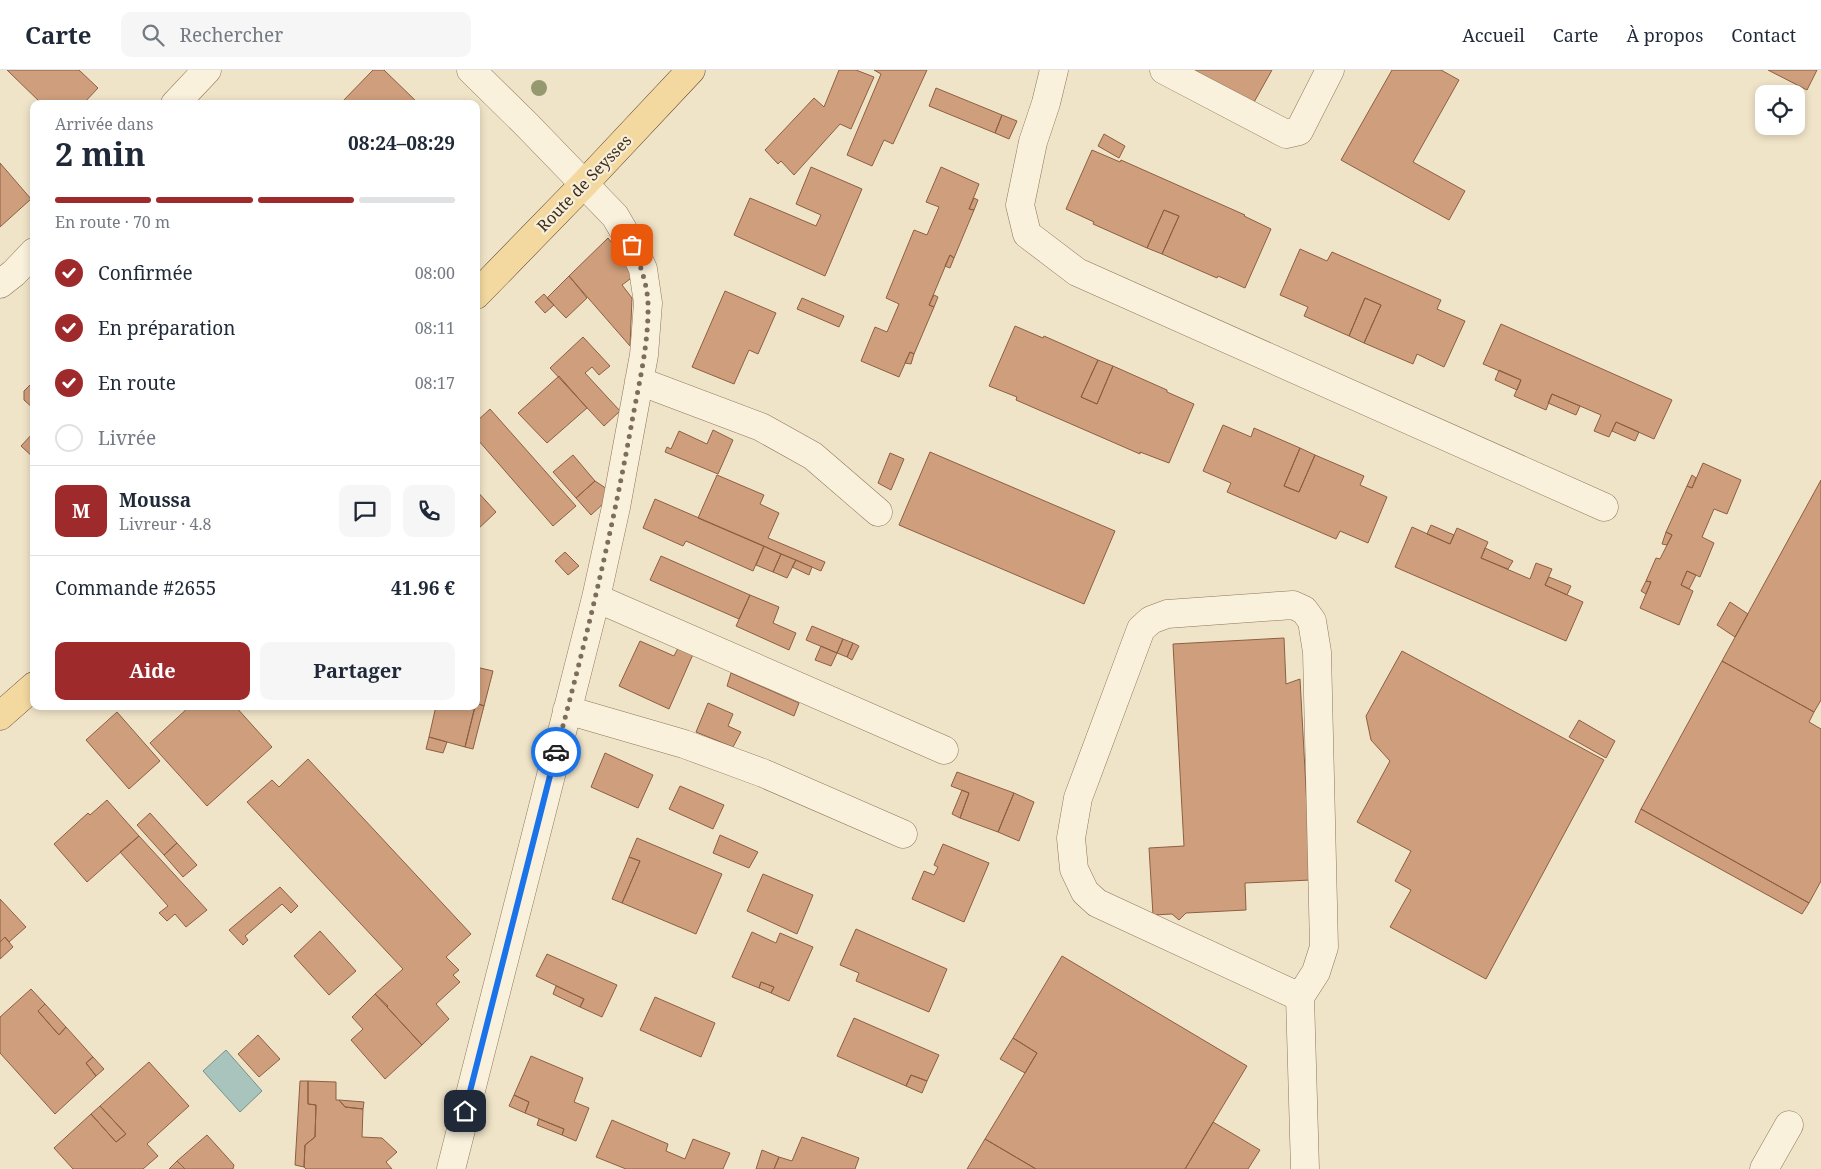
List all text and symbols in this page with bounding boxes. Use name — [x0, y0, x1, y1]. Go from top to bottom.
search box — [121, 12, 471, 57]
text: Carte — [25, 18, 91, 51]
icon: search — [139, 21, 167, 49]
text: Rechercher — [179, 22, 283, 48]
text: Accueil — [1462, 23, 1525, 47]
text: Carte — [1553, 23, 1598, 47]
text: À propos — [1626, 23, 1703, 47]
text: Contact — [1731, 23, 1796, 47]
map controls — [1755, 85, 1805, 135]
button: locate — [1755, 85, 1805, 135]
text: Arrivée dans — [55, 113, 153, 135]
text: 08:24–08:29 — [348, 130, 455, 156]
street label: Route de Seysses — [532, 130, 636, 236]
text: 2 min — [55, 132, 146, 175]
text: En route · 70 m — [55, 211, 170, 233]
pin — [611, 224, 653, 266]
icon: bag — [618, 231, 646, 259]
icon: check — [55, 259, 83, 287]
text: Confirmée — [98, 260, 193, 286]
text: 08:00 — [415, 262, 455, 284]
icon: check — [55, 314, 83, 342]
text: En préparation — [98, 315, 235, 341]
text: 08:11 — [415, 317, 455, 339]
icon: check — [55, 369, 83, 397]
text: En route — [98, 370, 176, 396]
text: 08:17 — [415, 372, 455, 394]
text: Livrée — [98, 425, 156, 451]
button: chat — [339, 485, 391, 537]
button: phone — [403, 485, 455, 537]
text: Moussa — [119, 487, 191, 513]
text: M — [72, 498, 90, 524]
text: Livreur · 4.8 — [119, 513, 211, 535]
text: Commande #2655 — [55, 575, 216, 601]
text: 41.96 € — [391, 575, 455, 601]
button: Aide — [55, 642, 250, 700]
button: Partager — [260, 642, 455, 700]
courier — [531, 727, 581, 777]
icon: car — [542, 738, 570, 766]
pin — [444, 1090, 486, 1132]
icon: home — [451, 1097, 479, 1125]

